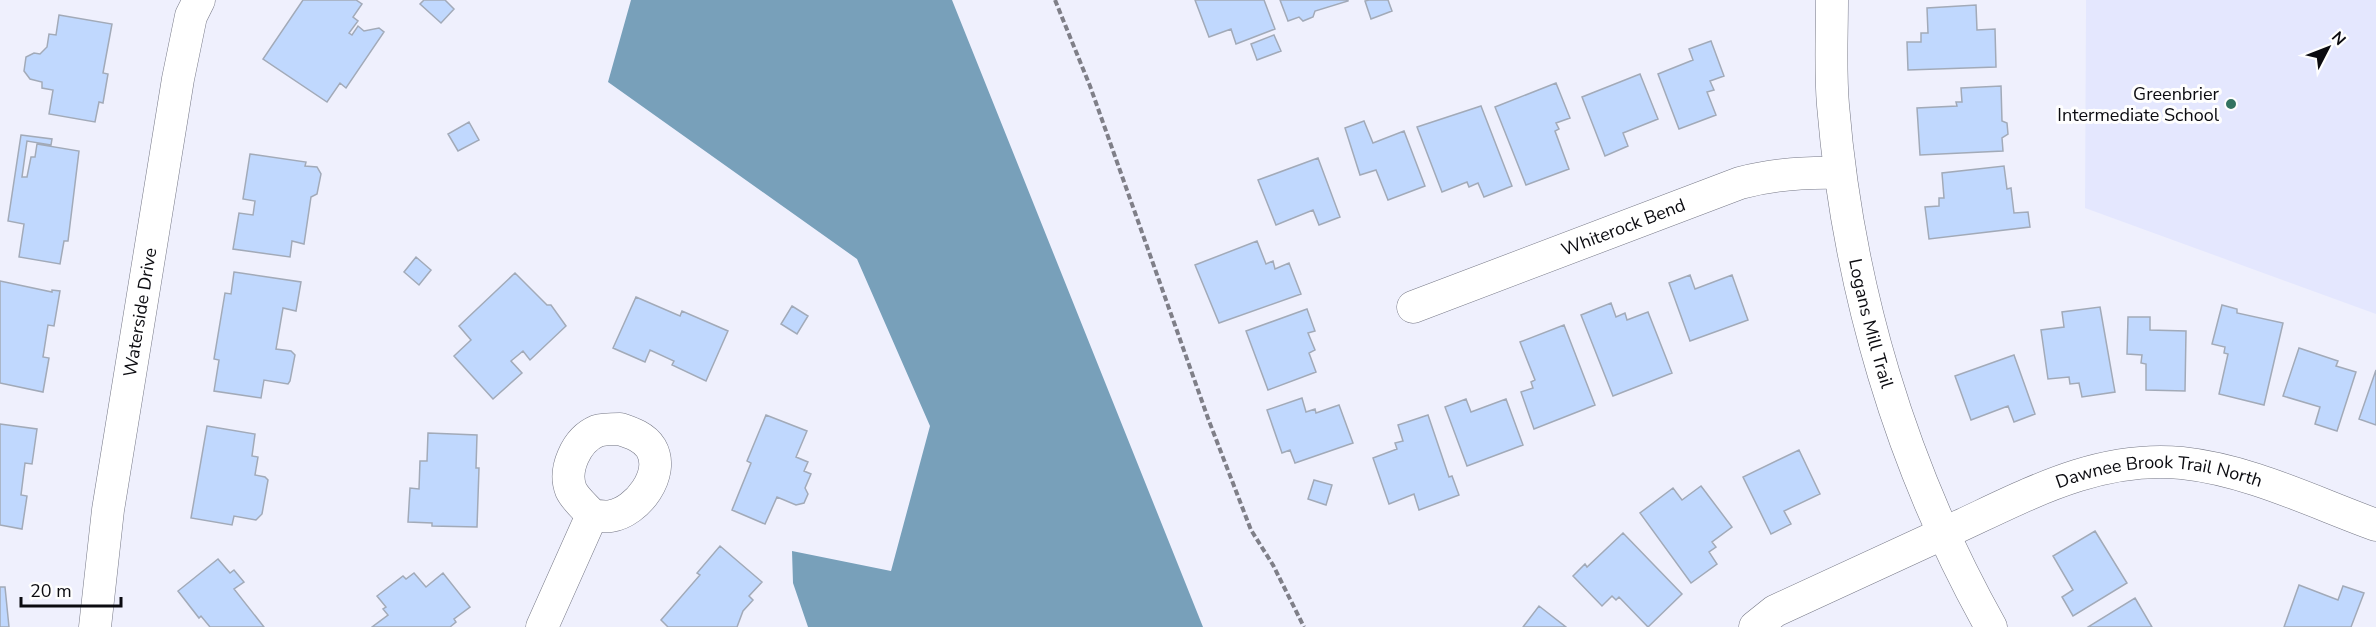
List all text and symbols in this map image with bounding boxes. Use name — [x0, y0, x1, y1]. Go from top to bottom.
north arrow — [2298, 18, 2358, 78]
text: N — [2326, 27, 2351, 50]
place label: Greenbrier Intermediate School — [2057, 82, 2220, 127]
marker: Greenbrier Intermediate School — [2224, 97, 2238, 111]
street label: Whiterock Bend — [1558, 193, 1689, 262]
street label: Waterside Drive — [118, 246, 162, 379]
street label: Logans Mill Trail — [1843, 256, 1900, 392]
text: Dawnee Brook Trail North — [2052, 450, 2266, 494]
street label: Dawnee Brook Trail North — [2054, 475, 2264, 497]
scale bar — [21, 570, 122, 608]
text: 20 m — [30, 579, 72, 603]

